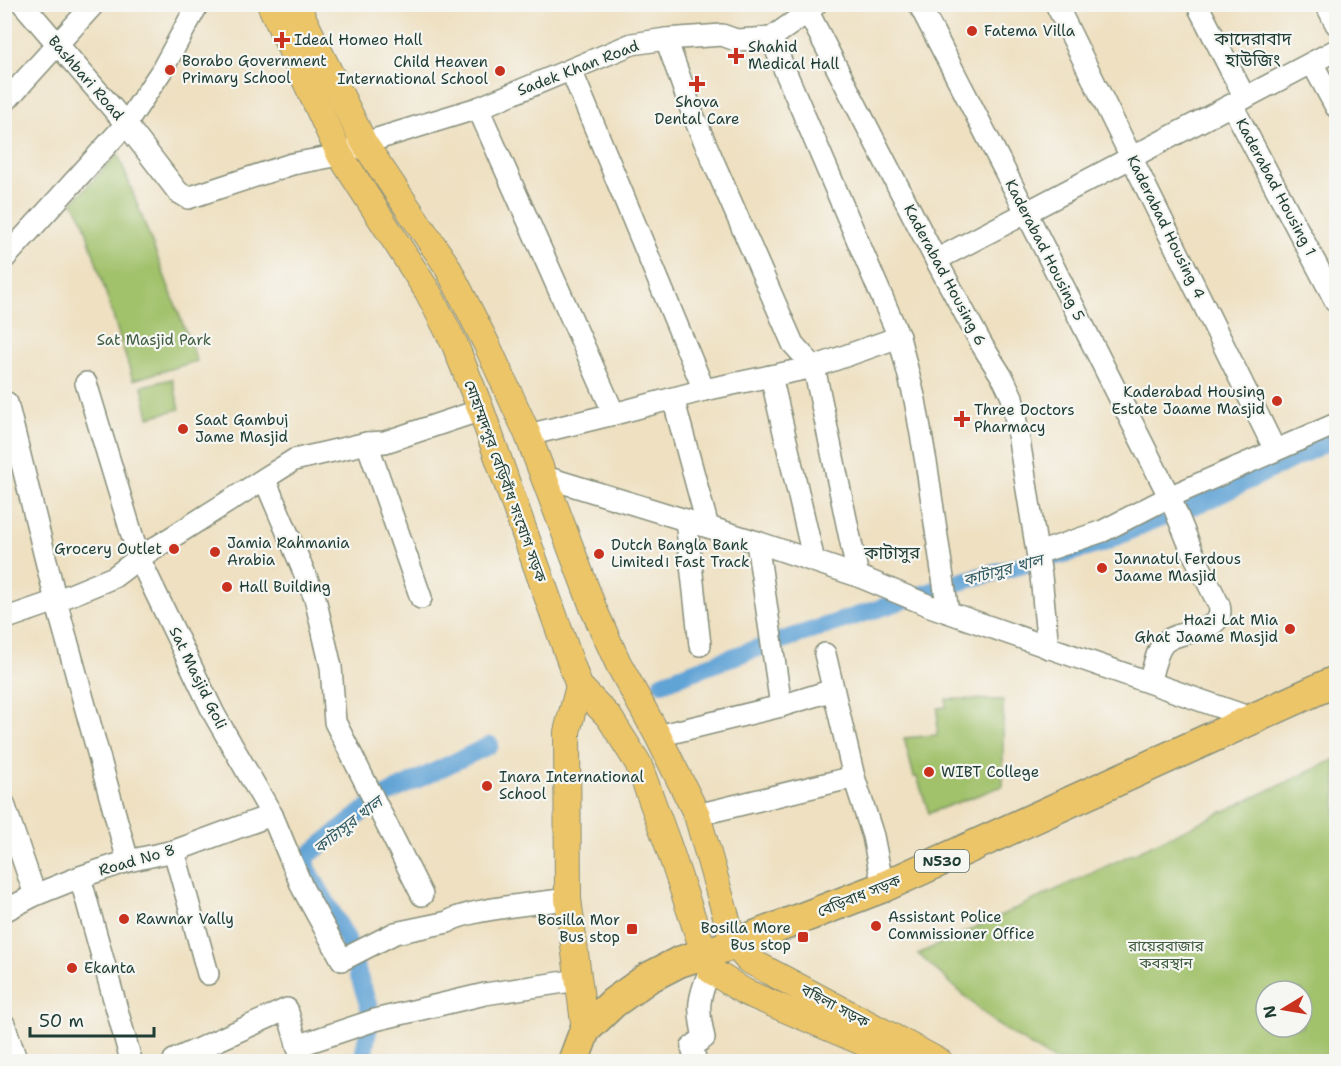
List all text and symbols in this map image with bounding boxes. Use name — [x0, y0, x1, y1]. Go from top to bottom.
place label: Fatema Villa — [984, 21, 1076, 41]
marker: Fatema Villa — [965, 24, 979, 38]
district label: কাদেরাবাদ হাউজিং — [1214, 27, 1292, 72]
place label: Ideal Homeo Hall — [294, 30, 423, 50]
street label: Bashbari Road — [44, 31, 129, 125]
marker: Ideal Homeo Hall — [275, 33, 289, 47]
street label: Sadek Khan Road — [514, 35, 642, 100]
place label: Shahid Medical Hall — [748, 37, 840, 74]
marker: Shahid Medical Hall — [729, 49, 743, 63]
place label: Borabo Government Primary School — [182, 51, 327, 88]
place label: Child Heaven International School — [337, 52, 488, 89]
marker: Borabo Government Primary School — [163, 63, 177, 77]
marker: Child Heaven International School — [493, 64, 507, 78]
marker: Shova Dental Care — [690, 77, 704, 91]
place label: Shova Dental Care — [654, 92, 740, 129]
street label: Kaderabad Housing 1 — [1231, 115, 1321, 259]
street label: Kaderabad Housing 4 — [1123, 152, 1209, 302]
street label: Kaderabad Housing 5 — [1001, 176, 1089, 324]
street label: Kaderabad Housing 6 — [899, 201, 991, 349]
park label: Sat Masjid Park — [97, 330, 211, 350]
street label: মোহাম্মদপুর বেড়িবাঁধ সংযোগ সড়ক — [459, 377, 551, 586]
place label: Kaderabad Housing Estate Jaame Masjid — [1111, 382, 1265, 419]
marker: Kaderabad Housing Estate Jaame Masjid — [1270, 394, 1284, 408]
place label: Three Doctors Pharmacy — [974, 400, 1075, 437]
place label: Saat Gambuj Jame Masjid — [195, 410, 288, 447]
marker: Three Doctors Pharmacy — [955, 412, 969, 426]
marker: Saat Gambuj Jame Masjid — [176, 422, 190, 436]
place label: Jamia Rahmania Arabia — [227, 533, 350, 570]
place label: Dutch Bangla Bank Limited। Fast Track — [611, 535, 750, 572]
place label: Grocery Outlet — [54, 539, 162, 559]
district label: কাটাসুর — [863, 541, 920, 565]
marker: Grocery Outlet — [167, 542, 181, 556]
marker: Jamia Rahmania Arabia — [208, 545, 222, 559]
marker: Dutch Bangla Bank Limited। Fast Track — [592, 547, 606, 561]
water label: কাটাসুর খাল — [961, 548, 1048, 591]
place label: Jannatul Ferdous Jaame Masjid — [1114, 549, 1241, 586]
marker: Jannatul Ferdous Jaame Masjid — [1095, 561, 1109, 575]
place label: Hall Building — [239, 577, 331, 597]
marker: Hall Building — [220, 580, 234, 594]
place label: Hazi Lat Mia Ghat Jaame Masjid — [1134, 610, 1279, 647]
marker: Hazi Lat Mia Ghat Jaame Masjid — [1283, 622, 1297, 636]
street label: Sat Masjid Goli — [165, 624, 231, 732]
place label: WIBT College — [941, 762, 1039, 782]
marker: WIBT College — [922, 765, 936, 779]
place label: Inara International School — [499, 767, 645, 804]
marker: Inara International School — [480, 779, 494, 793]
water label: কাটাসুর খাল — [309, 790, 389, 858]
street label: Road No 8 — [96, 840, 178, 880]
road number: N530 — [915, 850, 969, 872]
street label: বেড়িবাধ সড়ক — [814, 870, 904, 922]
place label: Assistant Police Commissioner Office — [888, 907, 1035, 944]
place label: Rawnar Vally — [136, 909, 234, 929]
place label: Bosilla Mor Bus stop — [537, 910, 620, 947]
marker: Rawnar Vally — [117, 912, 131, 926]
place label: Bosilla More Bus stop — [701, 918, 791, 955]
marker: Assistant Police Commissioner Office — [869, 919, 883, 933]
marker: Bosilla Mor Bus stop — [625, 922, 639, 936]
marker: Bosilla More Bus stop — [796, 930, 810, 944]
park label: রায়েরবাজার কবরস্থান — [1127, 936, 1205, 973]
place label: Ekanta — [84, 958, 136, 978]
marker: Ekanta — [65, 961, 79, 975]
street label: বছিলা সড়ক — [797, 979, 873, 1033]
north arrow — [1254, 979, 1314, 1039]
scale bar — [30, 1000, 154, 1038]
text: N — [1258, 1004, 1281, 1020]
text: 50 m — [39, 1009, 84, 1033]

